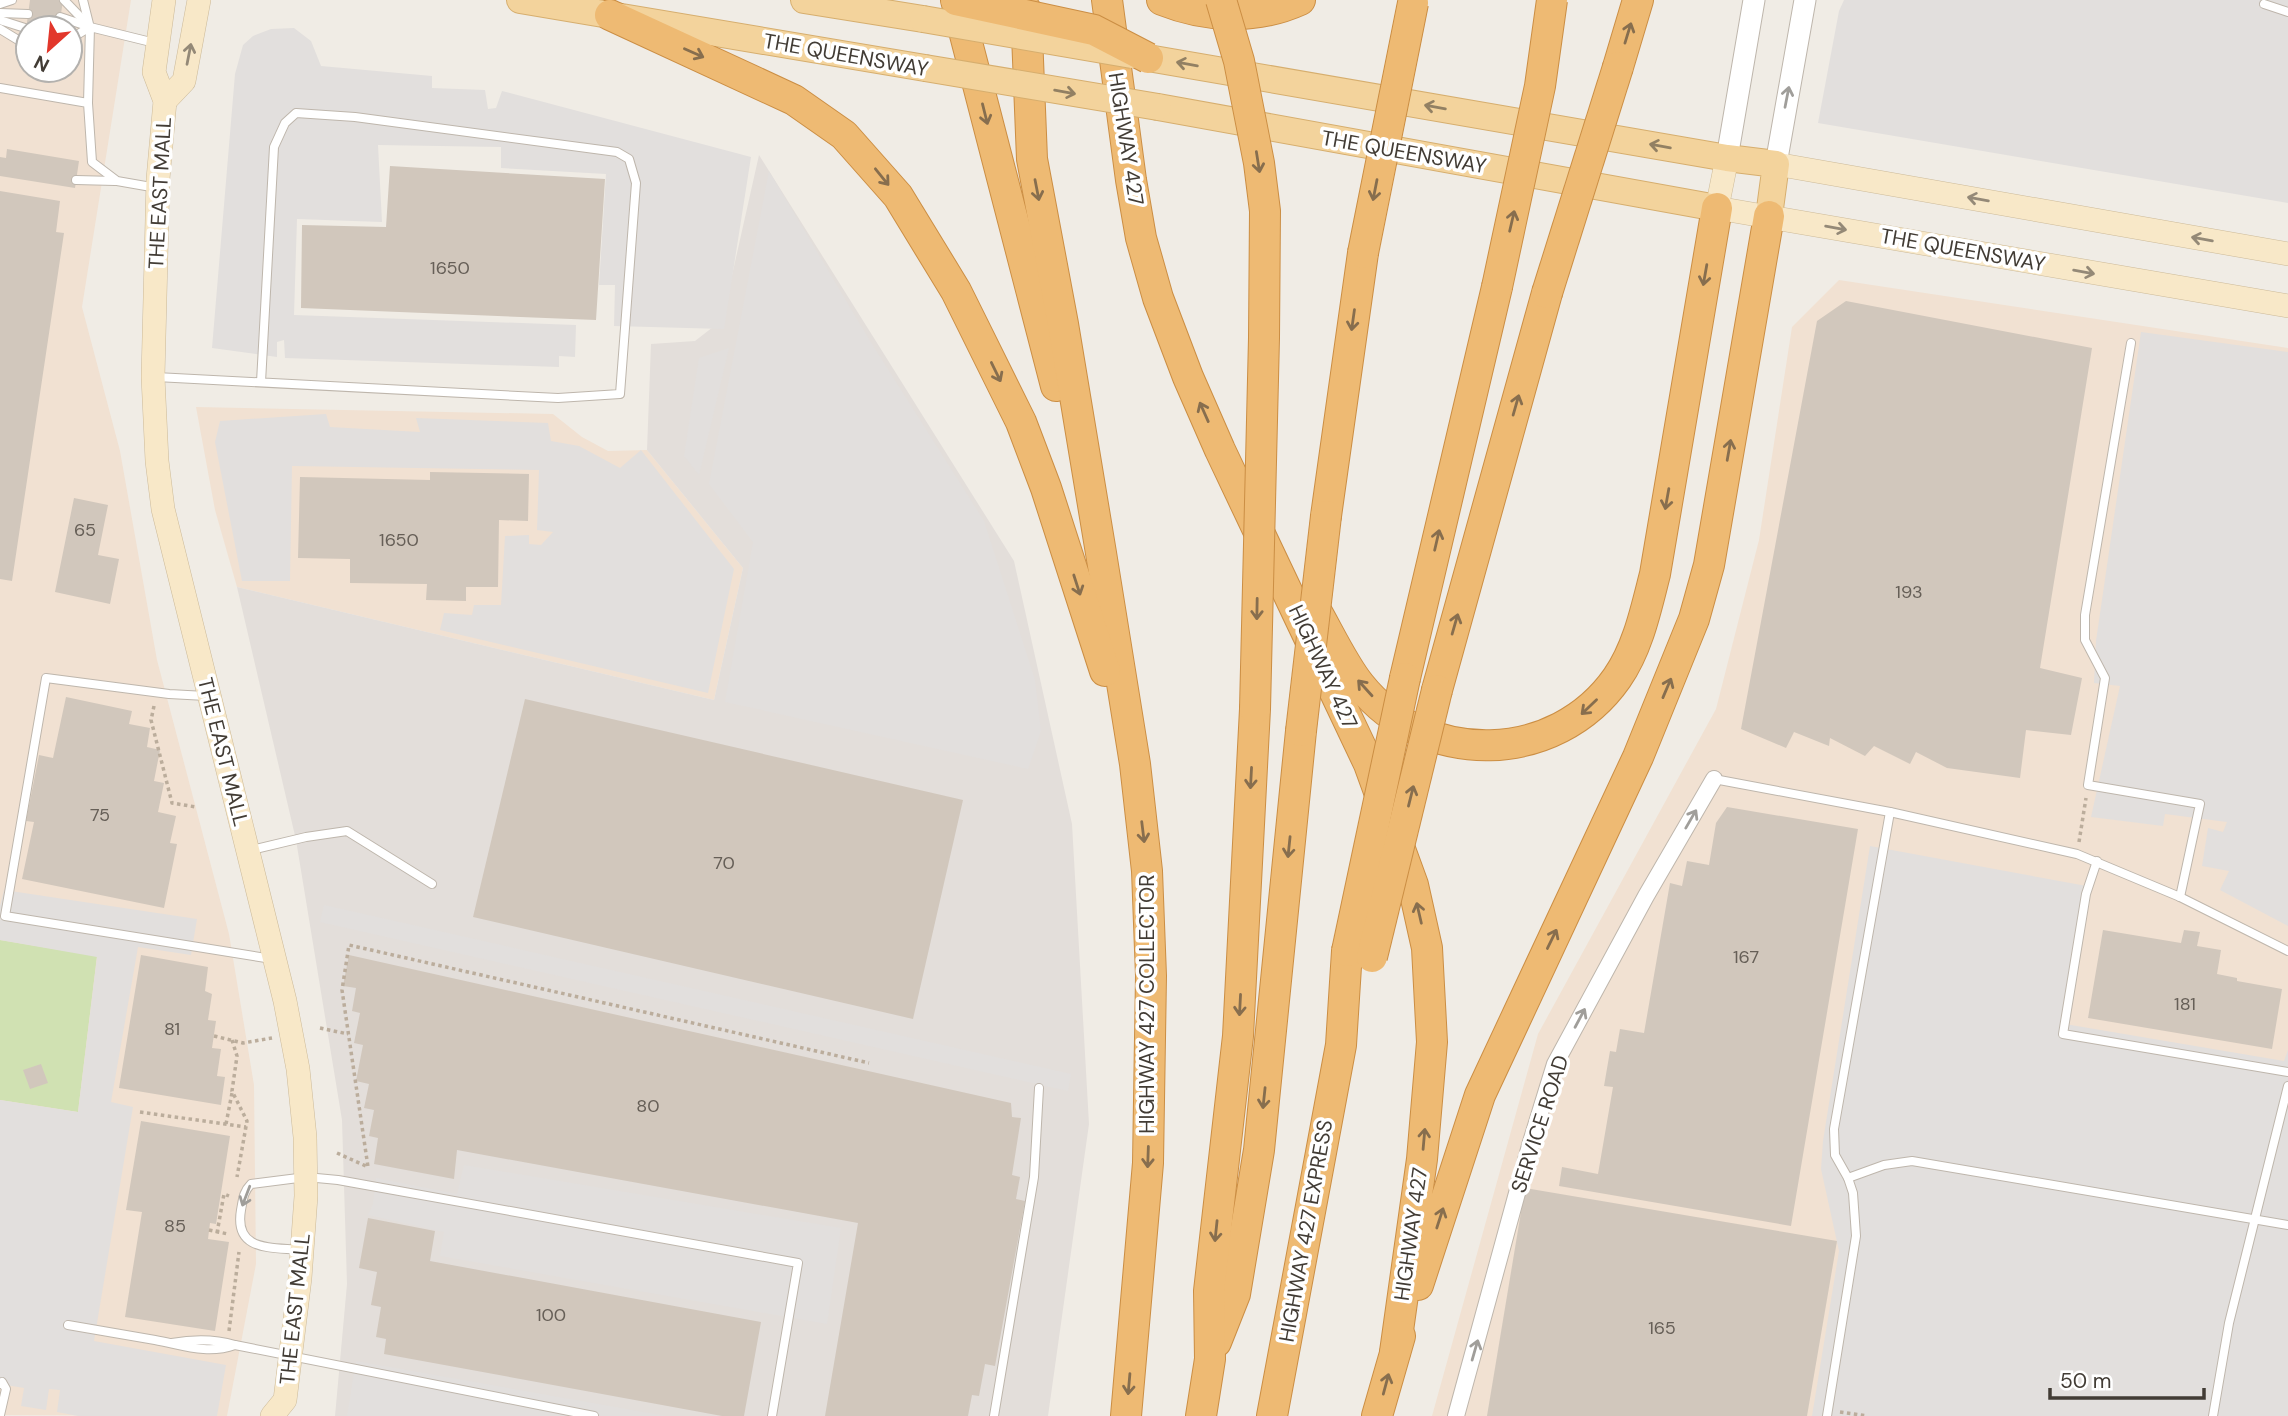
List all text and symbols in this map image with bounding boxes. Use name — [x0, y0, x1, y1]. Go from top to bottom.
north arrow — [14, 14, 84, 84]
one-way arrow — [1622, 23, 1635, 45]
street label: THE QUEENSWAY — [761, 27, 931, 83]
one-way arrow — [182, 43, 196, 66]
one-way arrow — [683, 47, 704, 60]
text: N — [30, 49, 53, 78]
one-way arrow — [1176, 57, 1199, 70]
street label: HIGHWAY 427 — [1102, 71, 1150, 207]
one-way arrow — [1053, 86, 1076, 99]
one-way arrow — [1781, 86, 1795, 109]
one-way arrow — [1424, 100, 1447, 113]
one-way arrow — [979, 102, 992, 125]
street label: THE EAST MALL — [142, 116, 178, 270]
street label: THE QUEENSWAY — [1319, 124, 1489, 180]
one-way arrow — [1649, 139, 1671, 152]
one-way arrow — [1252, 150, 1265, 173]
one-way arrow — [874, 167, 890, 185]
one-way arrow — [1031, 178, 1045, 201]
one-way arrow — [1367, 178, 1381, 201]
one-way arrow — [1967, 192, 1990, 205]
one-way arrow — [1506, 210, 1519, 233]
one-way arrow — [1824, 222, 1847, 235]
street label: THE QUEENSWAY — [1878, 222, 2048, 278]
one-way arrow — [2191, 232, 2214, 245]
house number: 1650 — [430, 256, 470, 280]
one-way arrow — [1698, 263, 1711, 286]
one-way arrow — [2072, 266, 2095, 279]
one-way arrow — [1347, 308, 1360, 331]
one-way arrow — [990, 361, 1004, 382]
one-way arrow — [1510, 394, 1523, 416]
one-way arrow — [1197, 402, 1210, 423]
one-way arrow — [1723, 439, 1736, 462]
one-way arrow — [1660, 487, 1673, 510]
house number: 65 — [74, 518, 96, 542]
house number: 1650 — [379, 528, 419, 552]
one-way arrow — [1431, 529, 1445, 552]
one-way arrow — [1072, 573, 1084, 595]
house number: 193 — [1895, 580, 1923, 604]
one-way arrow — [1251, 597, 1264, 620]
street label: HIGHWAY 427 — [1282, 600, 1364, 734]
one-way arrow — [1449, 613, 1462, 636]
street label: THE EAST MALL — [191, 675, 255, 829]
one-way arrow — [1661, 678, 1674, 699]
one-way arrow — [1356, 680, 1373, 697]
one-way arrow — [1581, 699, 1598, 716]
one-way arrow — [1245, 766, 1258, 789]
one-way arrow — [1405, 785, 1418, 807]
house number: 75 — [90, 803, 110, 827]
one-way arrow — [1685, 809, 1698, 830]
one-way arrow — [1136, 820, 1149, 843]
one-way arrow — [1283, 836, 1296, 858]
house number: 70 — [713, 851, 735, 875]
street label: HIGHWAY 427 COLLECTOR — [1133, 874, 1161, 1134]
one-way arrow — [1412, 902, 1425, 925]
one-way arrow — [1546, 929, 1560, 950]
house number: 167 — [1733, 945, 1759, 969]
house number: 181 — [2174, 992, 2196, 1016]
one-way arrow — [1233, 993, 1246, 1016]
one-way arrow — [1574, 1008, 1587, 1029]
house number: 81 — [164, 1017, 180, 1041]
street label: SERVICE ROAD — [1505, 1051, 1575, 1197]
one-way arrow — [1257, 1086, 1270, 1109]
house number: 80 — [636, 1094, 660, 1118]
street label: HIGHWAY 427 EXPRESS — [1273, 1118, 1339, 1344]
one-way arrow — [1418, 1128, 1431, 1151]
one-way arrow — [1141, 1146, 1154, 1169]
street label: HIGHWAY 427 — [1388, 1166, 1434, 1302]
one-way arrow — [239, 1185, 251, 1206]
one-way arrow — [1434, 1207, 1447, 1229]
house number: 85 — [164, 1214, 186, 1238]
one-way arrow — [1209, 1219, 1222, 1242]
street label: THE EAST MALL — [273, 1232, 317, 1386]
house number: 100 — [536, 1303, 566, 1327]
house number: 165 — [1648, 1316, 1676, 1340]
one-way arrow — [1469, 1340, 1482, 1362]
scale bar — [2050, 1356, 2204, 1400]
text: 50 m — [2060, 1367, 2111, 1395]
one-way arrow — [1122, 1372, 1135, 1395]
one-way arrow — [1380, 1373, 1393, 1396]

